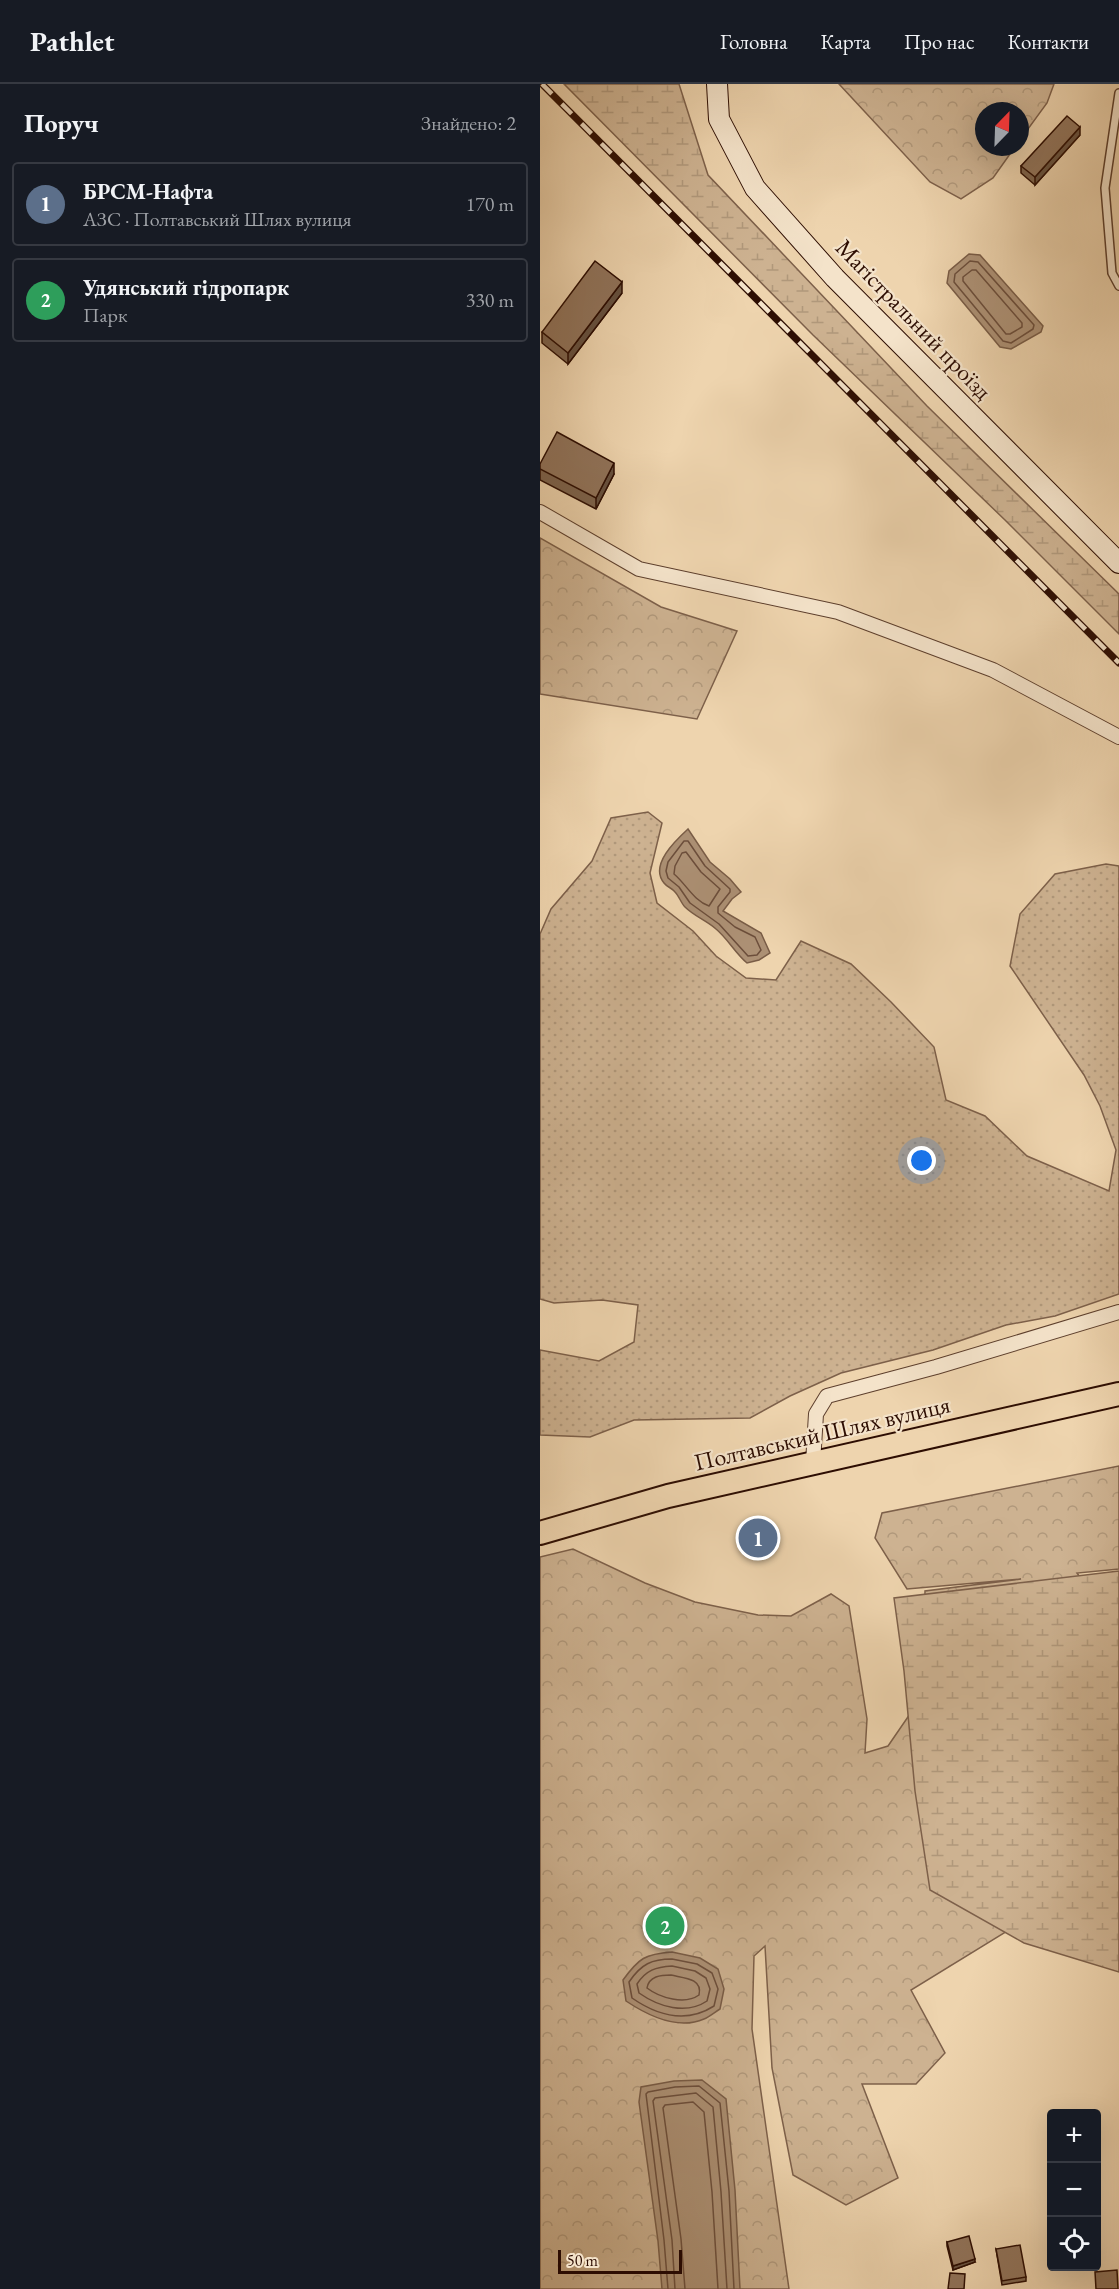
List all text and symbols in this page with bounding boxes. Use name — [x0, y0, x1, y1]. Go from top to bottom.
text: Pathlet — [30, 23, 114, 59]
text: Головна — [720, 28, 788, 55]
text: Карта — [821, 28, 871, 55]
text: Про нас — [904, 28, 974, 55]
text: Контакти — [1007, 28, 1089, 55]
north arrow — [975, 102, 1029, 156]
text: Поруч — [24, 106, 99, 140]
text: Знайдено: 2 — [421, 110, 516, 136]
text: БРСМ-Нафта — [83, 177, 213, 206]
text: 1 — [40, 191, 51, 217]
text: 170 m — [466, 191, 514, 217]
text: АЗС · Полтавський Шлях вулиця — [83, 206, 351, 232]
street label: Магістральний проїзд — [829, 232, 999, 406]
text: Удянський гідропарк — [83, 273, 289, 302]
text: 2 — [40, 287, 51, 313]
text: 330 m — [466, 287, 514, 313]
text: Парк — [83, 302, 127, 328]
your location — [907, 1146, 936, 1175]
street label: Полтавський Шлях вулиця — [691, 1388, 953, 1478]
pin: 1 — [738, 1516, 778, 1560]
pin: 2 — [646, 1904, 684, 1948]
map controls — [1047, 2109, 1101, 2271]
button: + — [1047, 2109, 1101, 2163]
button: − — [1047, 2163, 1101, 2217]
button: locate — [1047, 2217, 1101, 2271]
scale bar — [558, 2247, 682, 2274]
text: 50 m — [567, 2250, 598, 2271]

